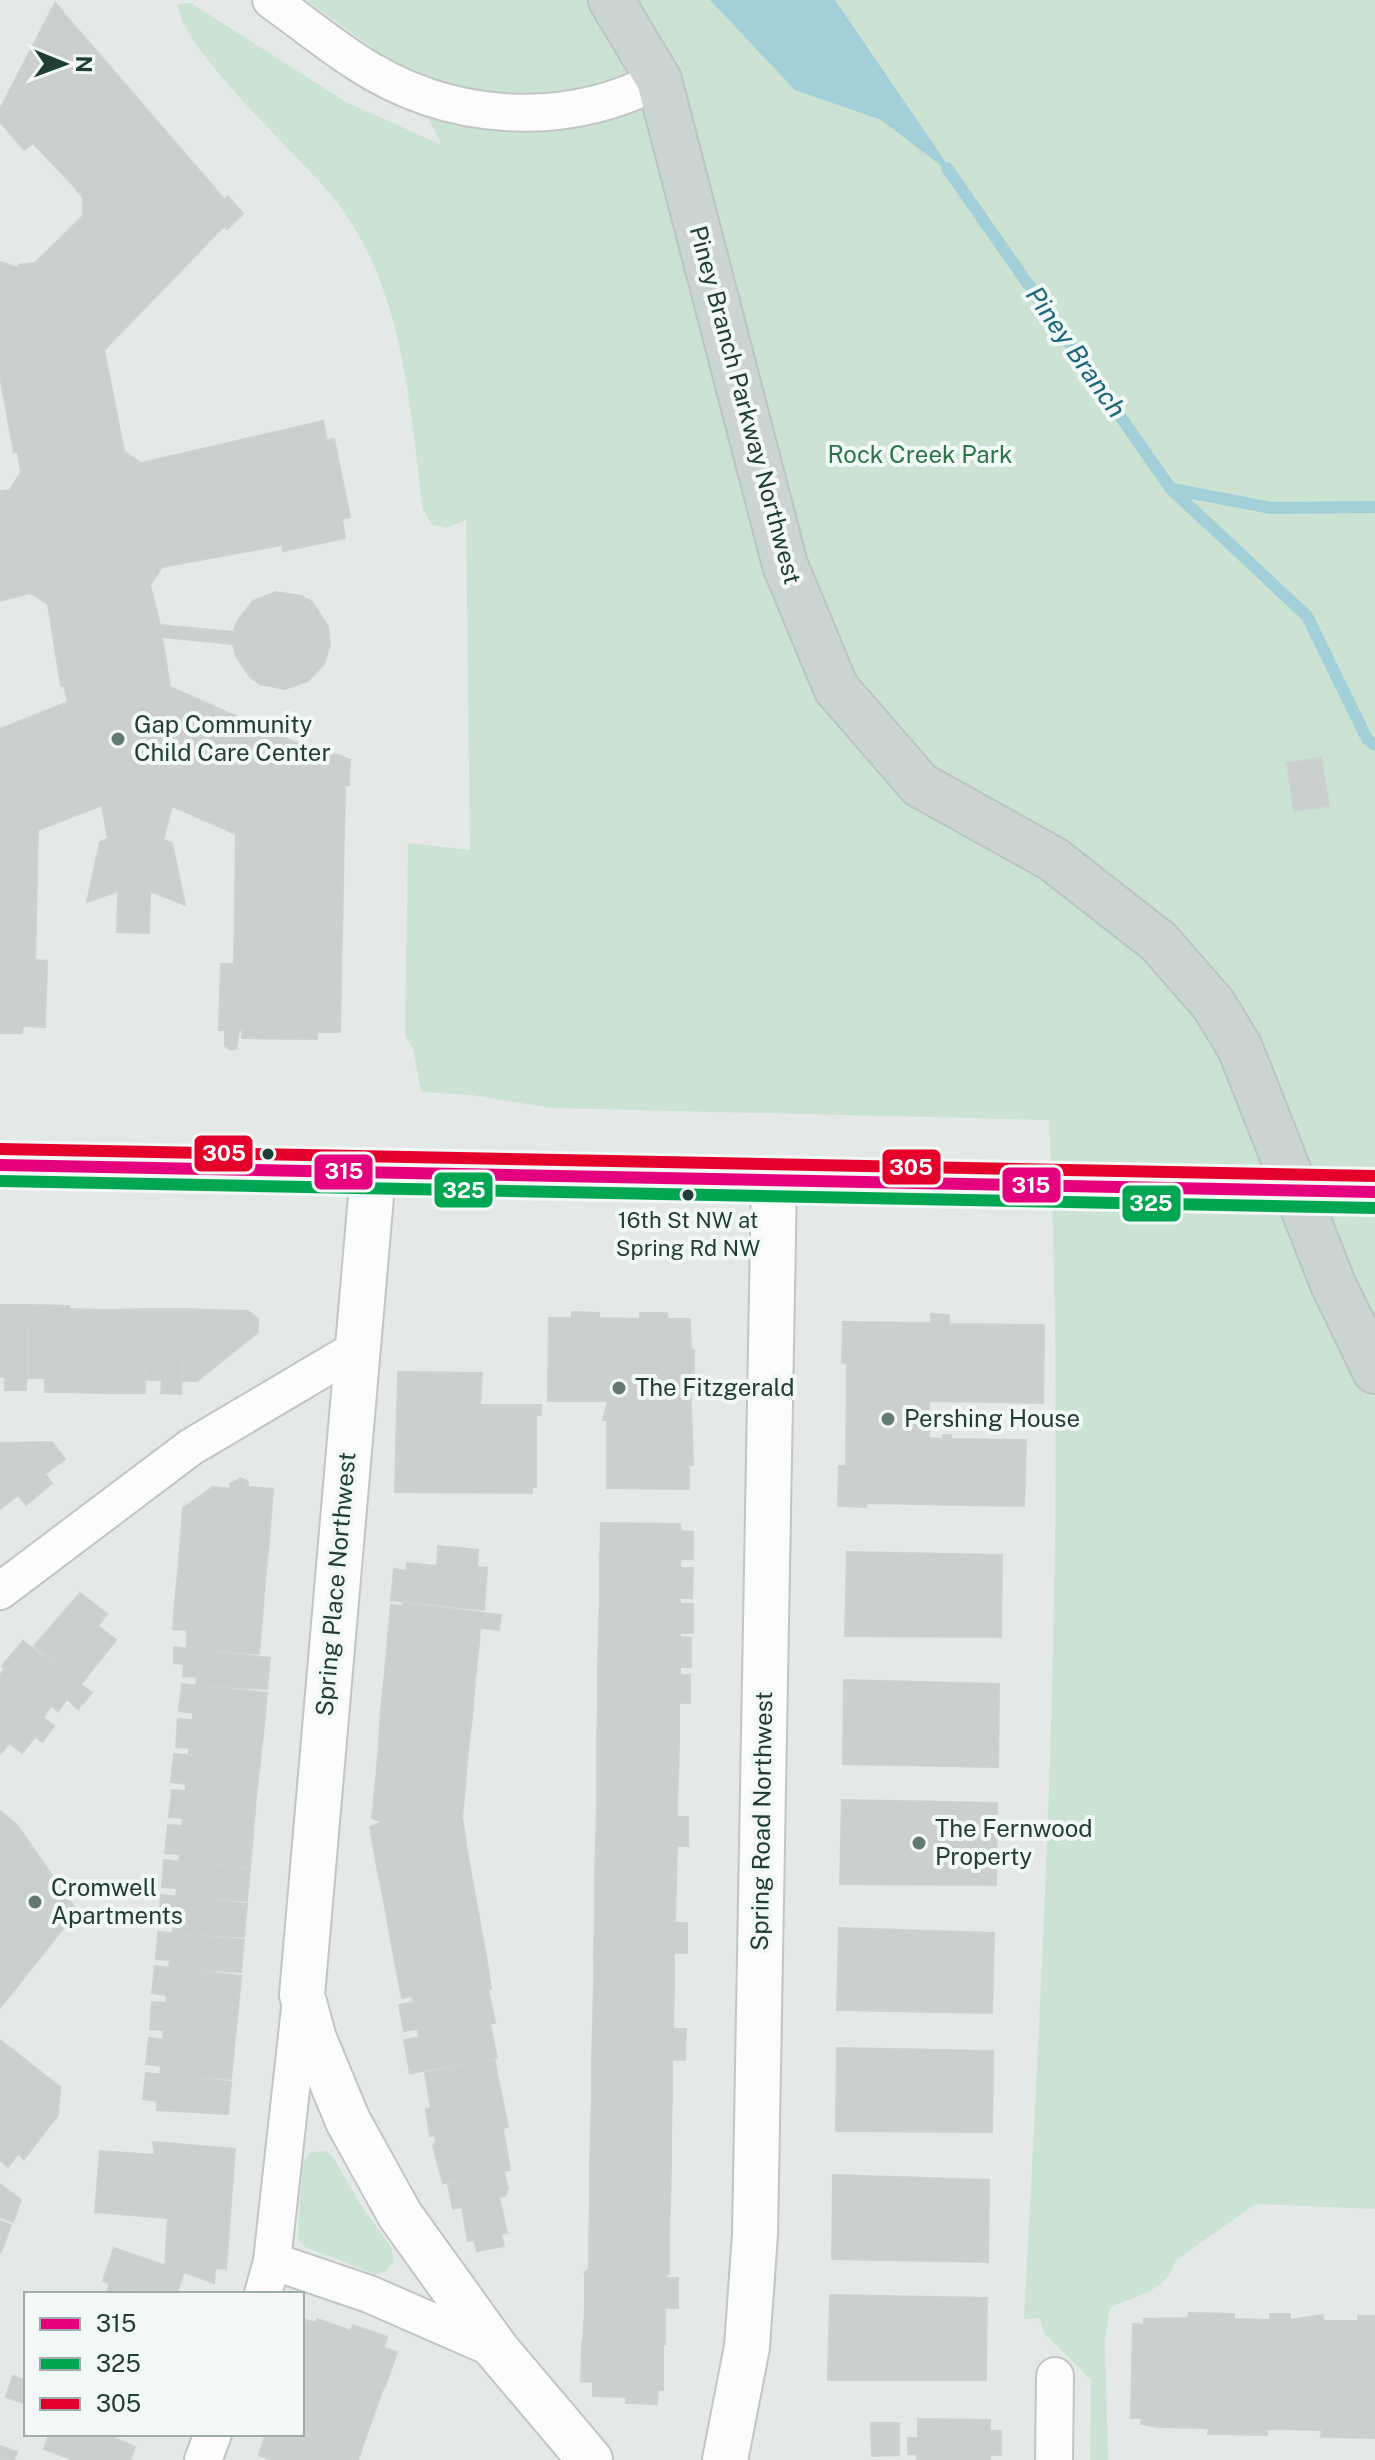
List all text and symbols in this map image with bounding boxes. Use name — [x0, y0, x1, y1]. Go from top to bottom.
north arrow — [24, 24, 104, 104]
text: N — [71, 56, 97, 73]
street label: Piney Branch Parkway Northwest — [685, 222, 807, 587]
water label: Piney Branch — [1020, 280, 1133, 423]
park label: Rock Creek Park — [828, 440, 1013, 468]
place label: Gap Community Child Care Center — [134, 710, 331, 766]
marker: Gap Community Child Care Center — [109, 730, 127, 748]
line badge: 305 — [193, 1134, 254, 1173]
text: 305 — [202, 1140, 246, 1166]
unlabelled marker — [260, 1146, 276, 1162]
line badge: 305 — [881, 1148, 942, 1186]
line badge: 315 — [313, 1153, 374, 1191]
text: 305 — [889, 1154, 933, 1180]
text: 315 — [325, 1158, 363, 1184]
line badge: 315 — [1001, 1166, 1062, 1204]
line badge: 325 — [433, 1171, 494, 1209]
text: 315 — [1012, 1172, 1050, 1198]
text: 325 — [442, 1177, 486, 1203]
line badge: 325 — [1121, 1184, 1182, 1223]
marker: 16th St NW at Spring Rd NW — [680, 1187, 696, 1203]
text: 325 — [1129, 1190, 1173, 1216]
place label: 16th St NW at Spring Rd NW — [616, 1207, 760, 1261]
place label: The Fitzgerald — [635, 1373, 795, 1401]
marker: The Fitzgerald — [610, 1379, 628, 1397]
place label: Pershing House — [904, 1404, 1080, 1432]
marker: Pershing House — [879, 1410, 897, 1428]
street label: Spring Place Northwest — [310, 1451, 360, 1717]
street label: Spring Road Northwest — [745, 1691, 777, 1951]
place label: The Fernwood Property — [935, 1814, 1093, 1870]
marker: The Fernwood Property — [910, 1834, 928, 1852]
place label: Cromwell Apartments — [51, 1873, 183, 1929]
marker: Cromwell Apartments — [26, 1893, 44, 1911]
legend — [24, 2292, 304, 2436]
text: 315 — [96, 2309, 136, 2337]
text: 325 — [96, 2349, 141, 2377]
text: 305 — [96, 2389, 141, 2417]

